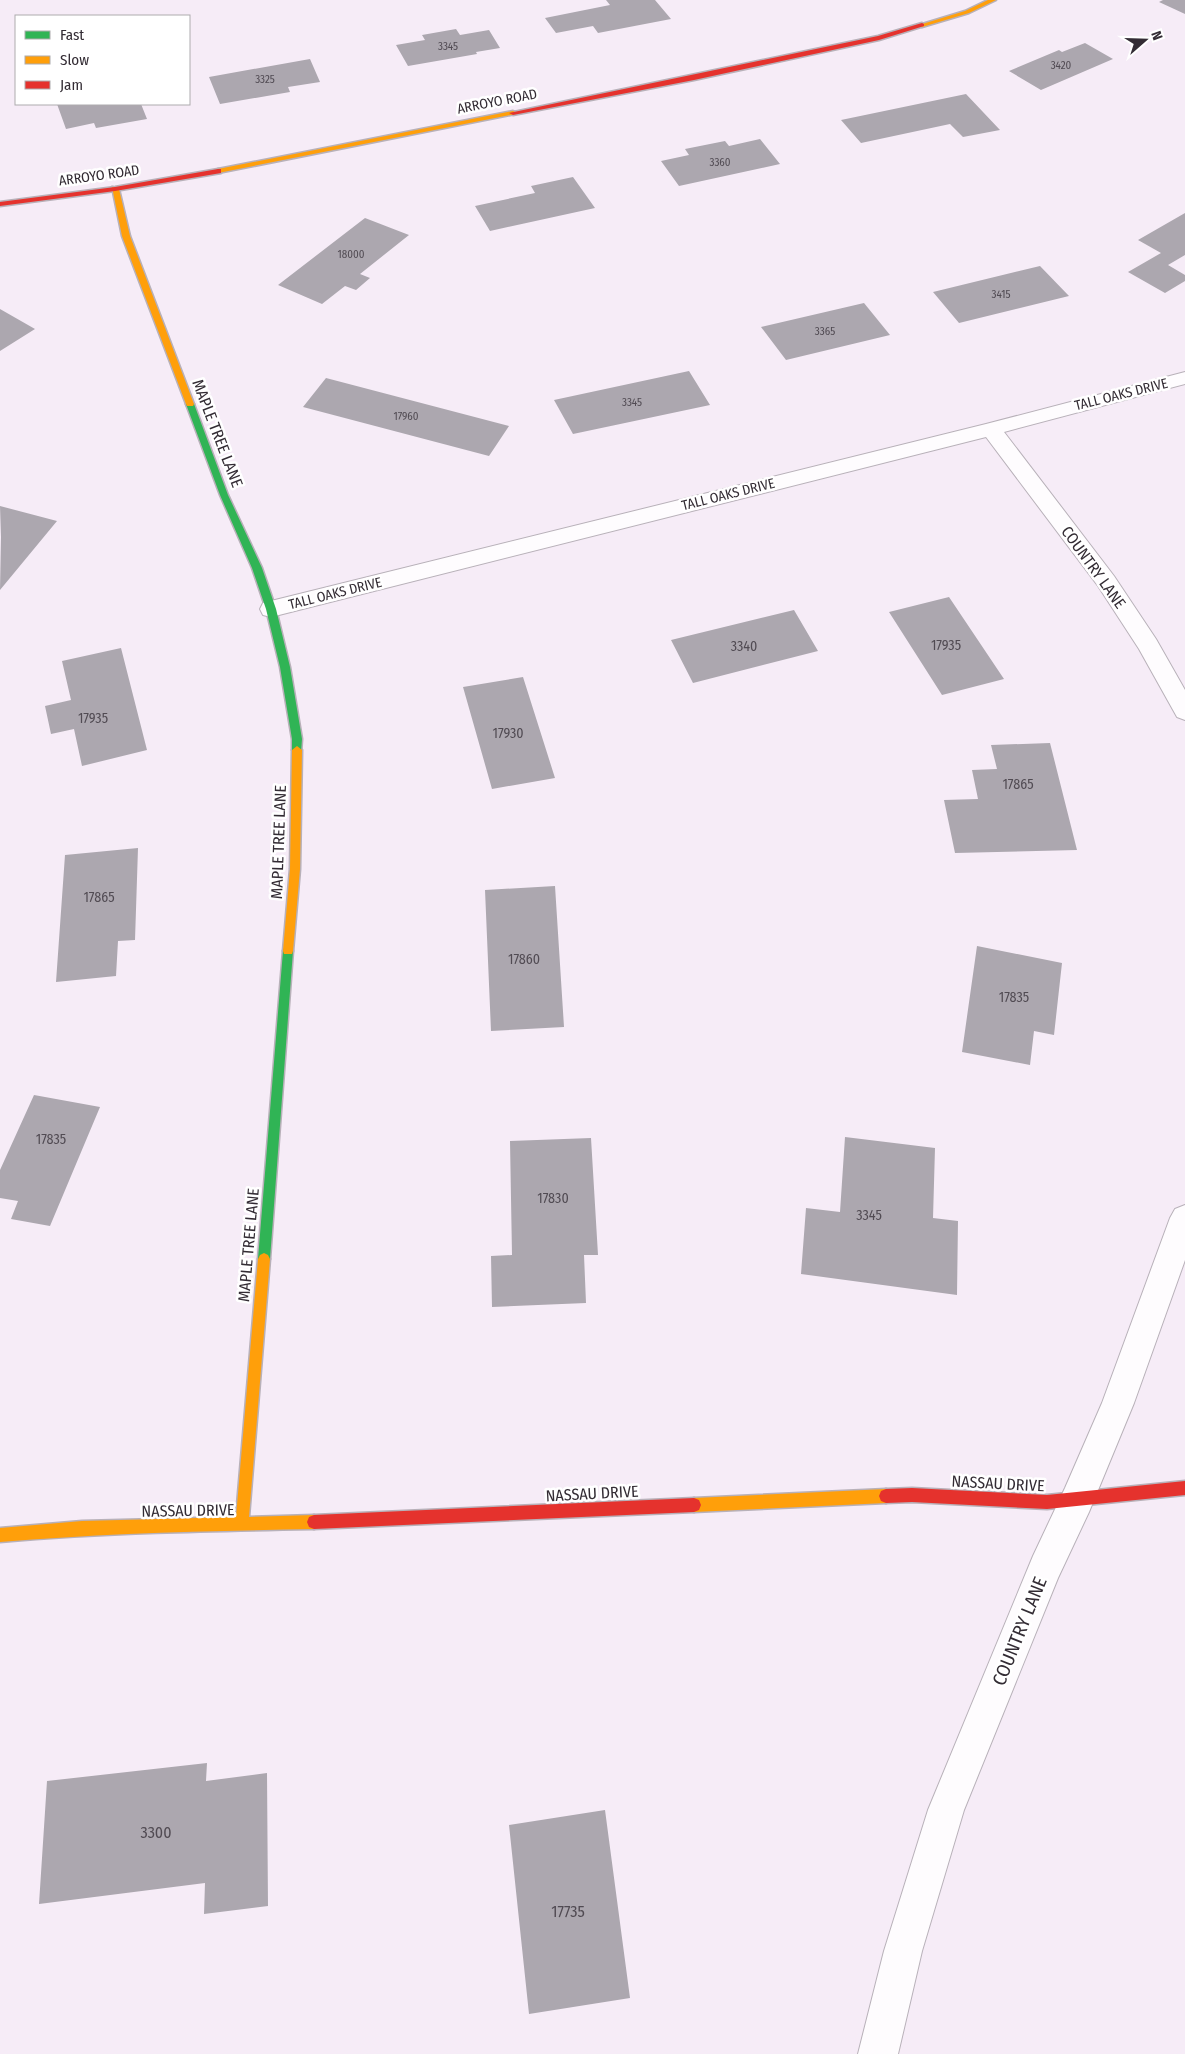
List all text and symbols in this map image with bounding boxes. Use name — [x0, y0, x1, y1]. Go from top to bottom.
legend — [15, 15, 190, 105]
north arrow — [1120, 15, 1170, 65]
text: Fast — [60, 26, 84, 44]
text: N — [1147, 29, 1166, 43]
house number: 3345 — [438, 40, 458, 53]
text: Slow — [60, 51, 89, 69]
house number: 3420 — [1051, 59, 1072, 72]
house number: 3325 — [255, 73, 275, 86]
text: Jam — [60, 76, 83, 94]
street label: ARROYO ROAD — [456, 85, 539, 118]
house number: 3360 — [709, 156, 731, 169]
street label: ARROYO ROAD — [58, 161, 140, 190]
house number: 18000 — [338, 248, 365, 261]
house number: 3415 — [992, 288, 1010, 301]
house number: 3365 — [815, 325, 835, 338]
street label: TALL OAKS DRIVE — [1073, 375, 1170, 414]
street label: MAPLE TREE LANE — [188, 376, 247, 490]
house number: 3345 — [622, 396, 642, 409]
house number: 17960 — [393, 410, 419, 423]
street label: TALL OAKS DRIVE — [680, 475, 777, 514]
street label: COUNTRY LANE — [1057, 522, 1130, 612]
street label: TALL OAKS DRIVE — [287, 574, 384, 613]
house number: 17935 — [931, 637, 961, 654]
house number: 3340 — [731, 638, 757, 655]
house number: 17935 — [78, 710, 108, 727]
house number: 17930 — [492, 725, 524, 742]
house number: 17865 — [1002, 776, 1034, 793]
street label: MAPLE TREE LANE — [267, 785, 290, 899]
house number: 17865 — [83, 889, 115, 906]
house number: 17860 — [508, 951, 540, 968]
house number: 17835 — [999, 989, 1029, 1006]
house number: 17835 — [36, 1131, 66, 1148]
street label: MAPLE TREE LANE — [234, 1187, 263, 1303]
house number: 17830 — [537, 1190, 569, 1207]
house number: 3345 — [856, 1207, 882, 1224]
street label: NASSAU DRIVE — [951, 1472, 1045, 1495]
street label: NASSAU DRIVE — [545, 1482, 639, 1505]
street label: NASSAU DRIVE — [141, 1500, 235, 1521]
street label: COUNTRY LANE — [987, 1573, 1052, 1689]
house number: 3300 — [140, 1823, 172, 1842]
house number: 17735 — [551, 1902, 585, 1921]

